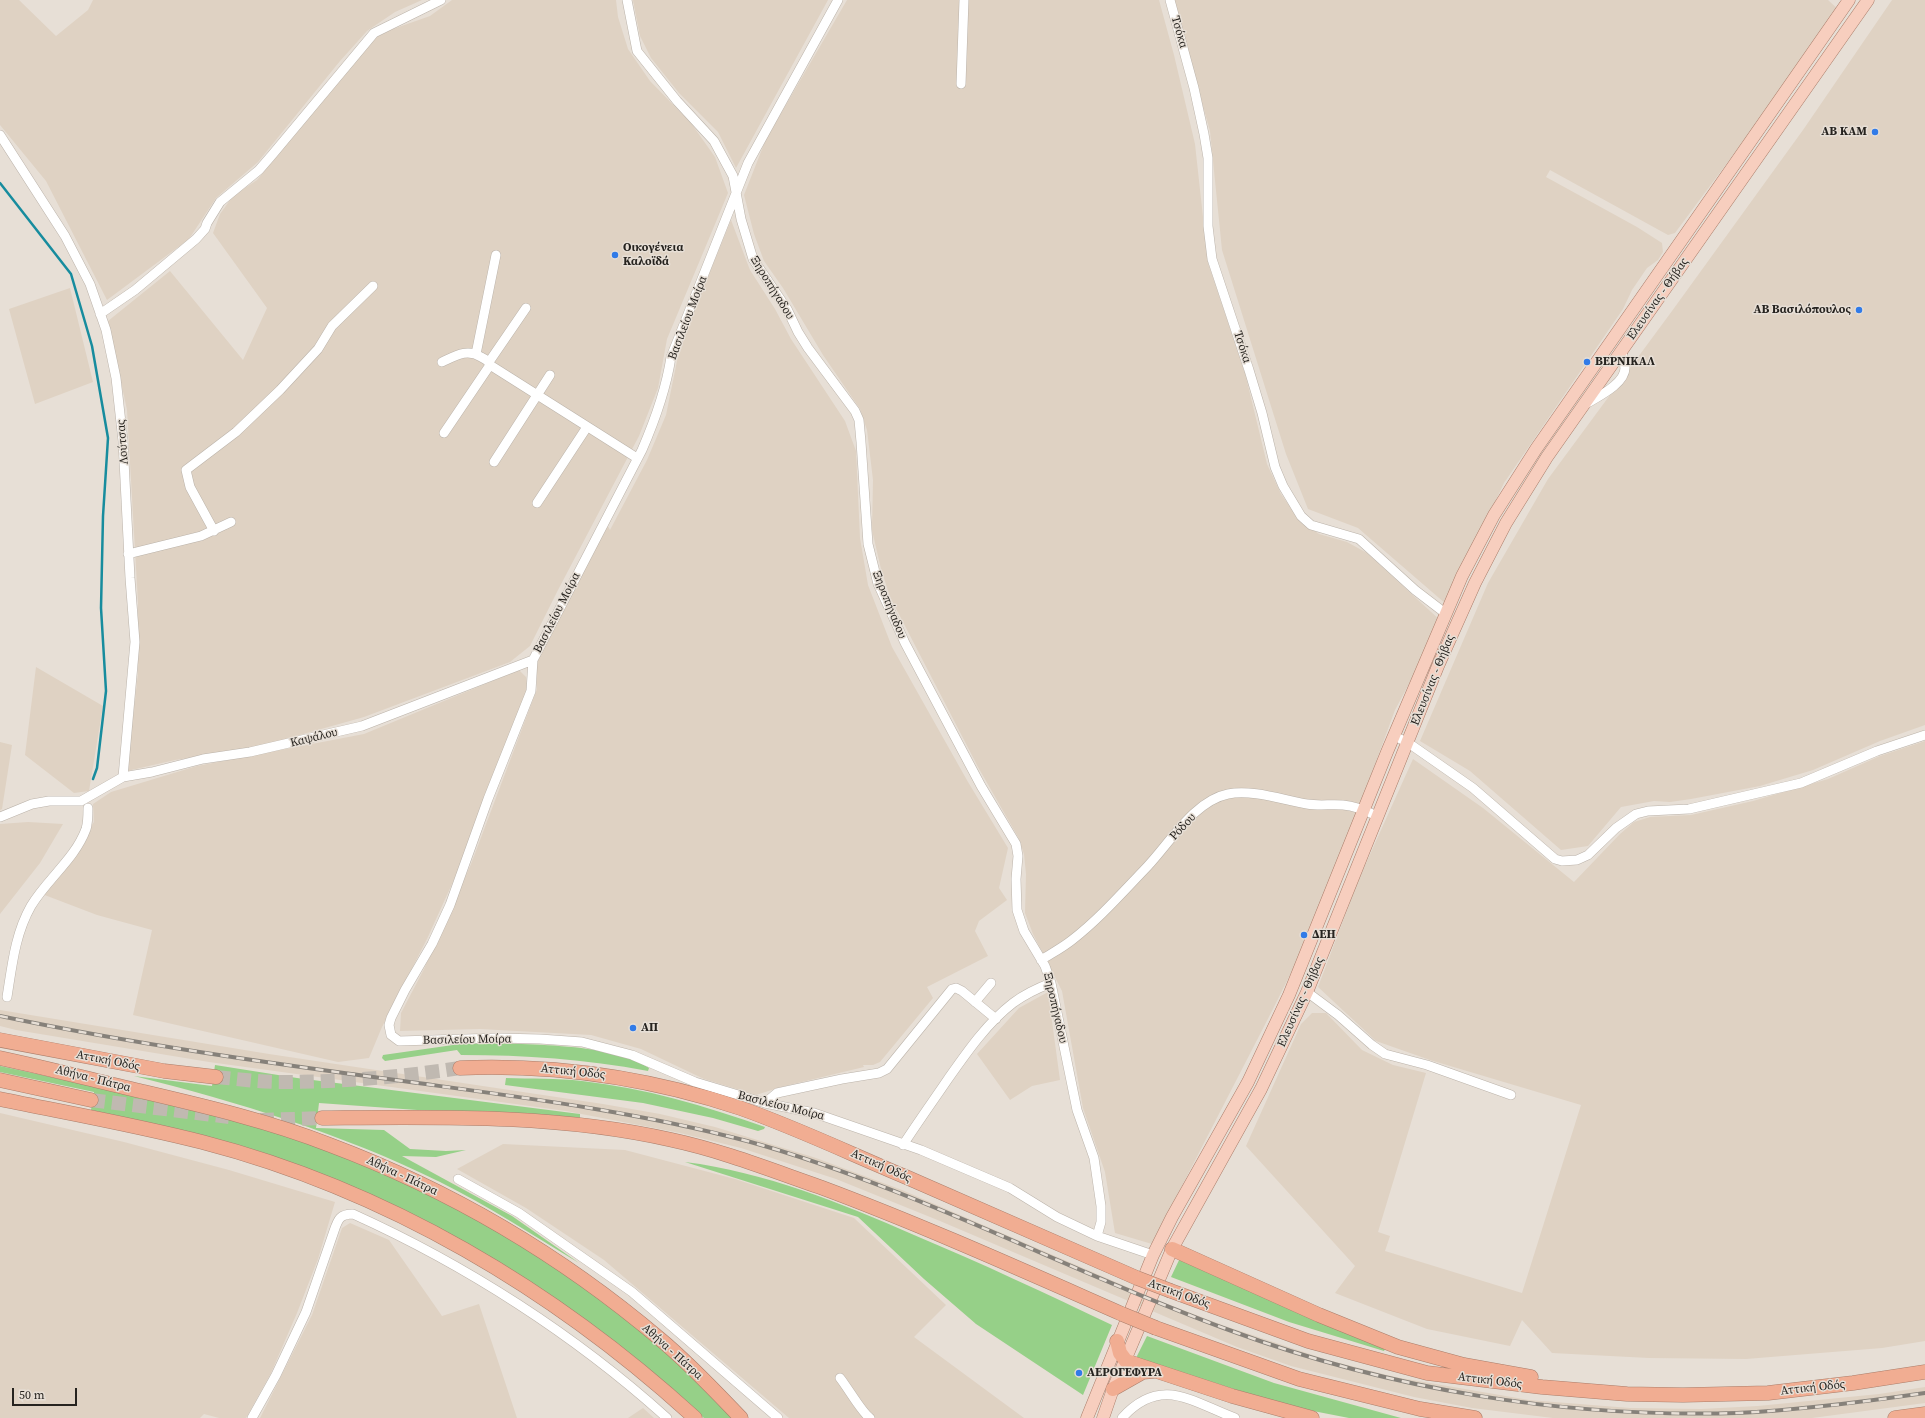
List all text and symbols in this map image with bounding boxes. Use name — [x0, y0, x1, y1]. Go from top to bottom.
street label: Τσόκα — [1168, 14, 1190, 50]
place label: ΑΒ ΚΑΜ — [1821, 125, 1867, 139]
marker: ΑΒ ΚΑΜ — [1870, 127, 1880, 137]
place label: Οικογένεια Καλοϊδά — [623, 241, 683, 269]
marker: Οικογένεια Καλοϊδά — [610, 250, 620, 260]
street label: Ξηροπήγαδου — [747, 254, 797, 322]
street label: Ελευσίνας - Θήβας — [1624, 255, 1692, 343]
street label: Βασιλείου Μοίρα — [665, 274, 711, 362]
place label: ΑΒ Βασιλόπουλος — [1753, 303, 1851, 317]
marker: ΑΒ Βασιλόπουλος — [1854, 305, 1864, 315]
street label: Τσόκα — [1230, 329, 1254, 365]
place label: ΒΕΡΝΙΚΑΛ — [1595, 355, 1655, 369]
marker: ΒΕΡΝΙΚΑΛ — [1582, 357, 1592, 367]
street label: Λούτσας — [114, 419, 132, 465]
street label: Ξηροπήγαδου — [869, 569, 909, 641]
street label: Βασιλείου Μοίρα — [530, 570, 584, 656]
street label: Ελευσίνας - Θήβας — [1408, 632, 1458, 728]
street label: Καψάλου — [289, 725, 339, 751]
street label: Ρόδου — [1167, 810, 1199, 844]
place label: ΔΕΗ — [1312, 928, 1336, 942]
marker: ΔΕΗ — [1299, 930, 1309, 940]
street label: Ελευσίνας - Θήβας — [1275, 955, 1327, 1049]
street label: Ξηροπήγαδου — [1040, 972, 1070, 1044]
place label: ΑΠ — [641, 1021, 658, 1035]
marker: ΑΠ — [628, 1023, 638, 1033]
street label: Βασιλείου Μοίρα — [423, 1032, 511, 1048]
street label: Αττική Οδός — [75, 1048, 141, 1074]
street label: Αττική Οδός — [540, 1061, 606, 1083]
street label: Αθήνα - Πάτρα — [54, 1063, 132, 1095]
street label: Βασιλείου Μοίρα — [736, 1088, 826, 1124]
street label: Αττική Οδός — [848, 1146, 914, 1186]
street label: Αθήνα - Πάτρα — [364, 1153, 440, 1199]
street label: Αττική Οδός — [1146, 1276, 1212, 1312]
street label: Αθήνα - Πάτρα — [639, 1321, 705, 1383]
place label: ΑΕΡΟΓΕΦΥΡΑ — [1087, 1366, 1162, 1380]
marker: ΑΕΡΟΓΕΦΥΡΑ — [1074, 1368, 1084, 1378]
street label: Αττική Οδός — [1457, 1370, 1523, 1392]
street label: Αττική Οδός — [1780, 1377, 1846, 1399]
scale bar — [14, 1380, 79, 1406]
text: 50 m — [19, 1387, 45, 1403]

